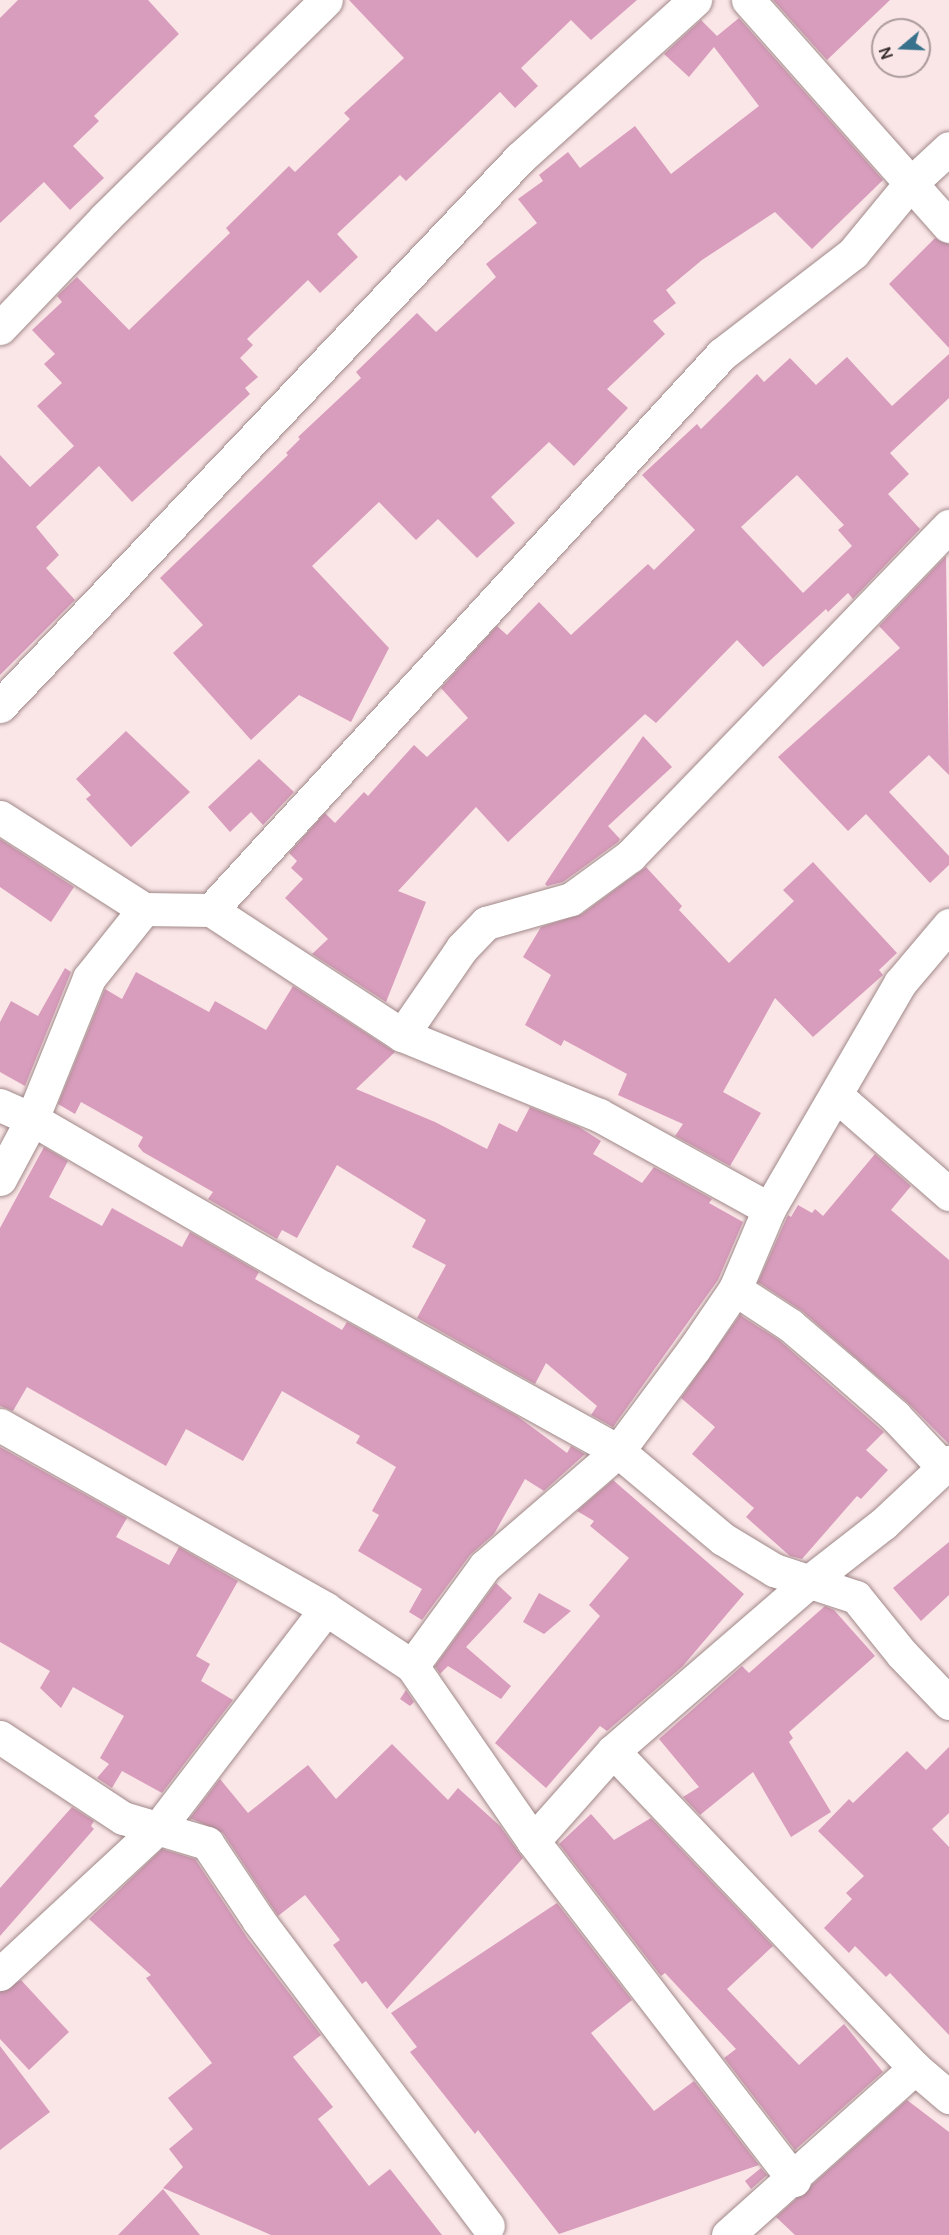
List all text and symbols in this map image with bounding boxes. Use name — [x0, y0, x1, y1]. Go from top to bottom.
north arrow — [871, 18, 931, 78]
text: N — [874, 44, 898, 62]

